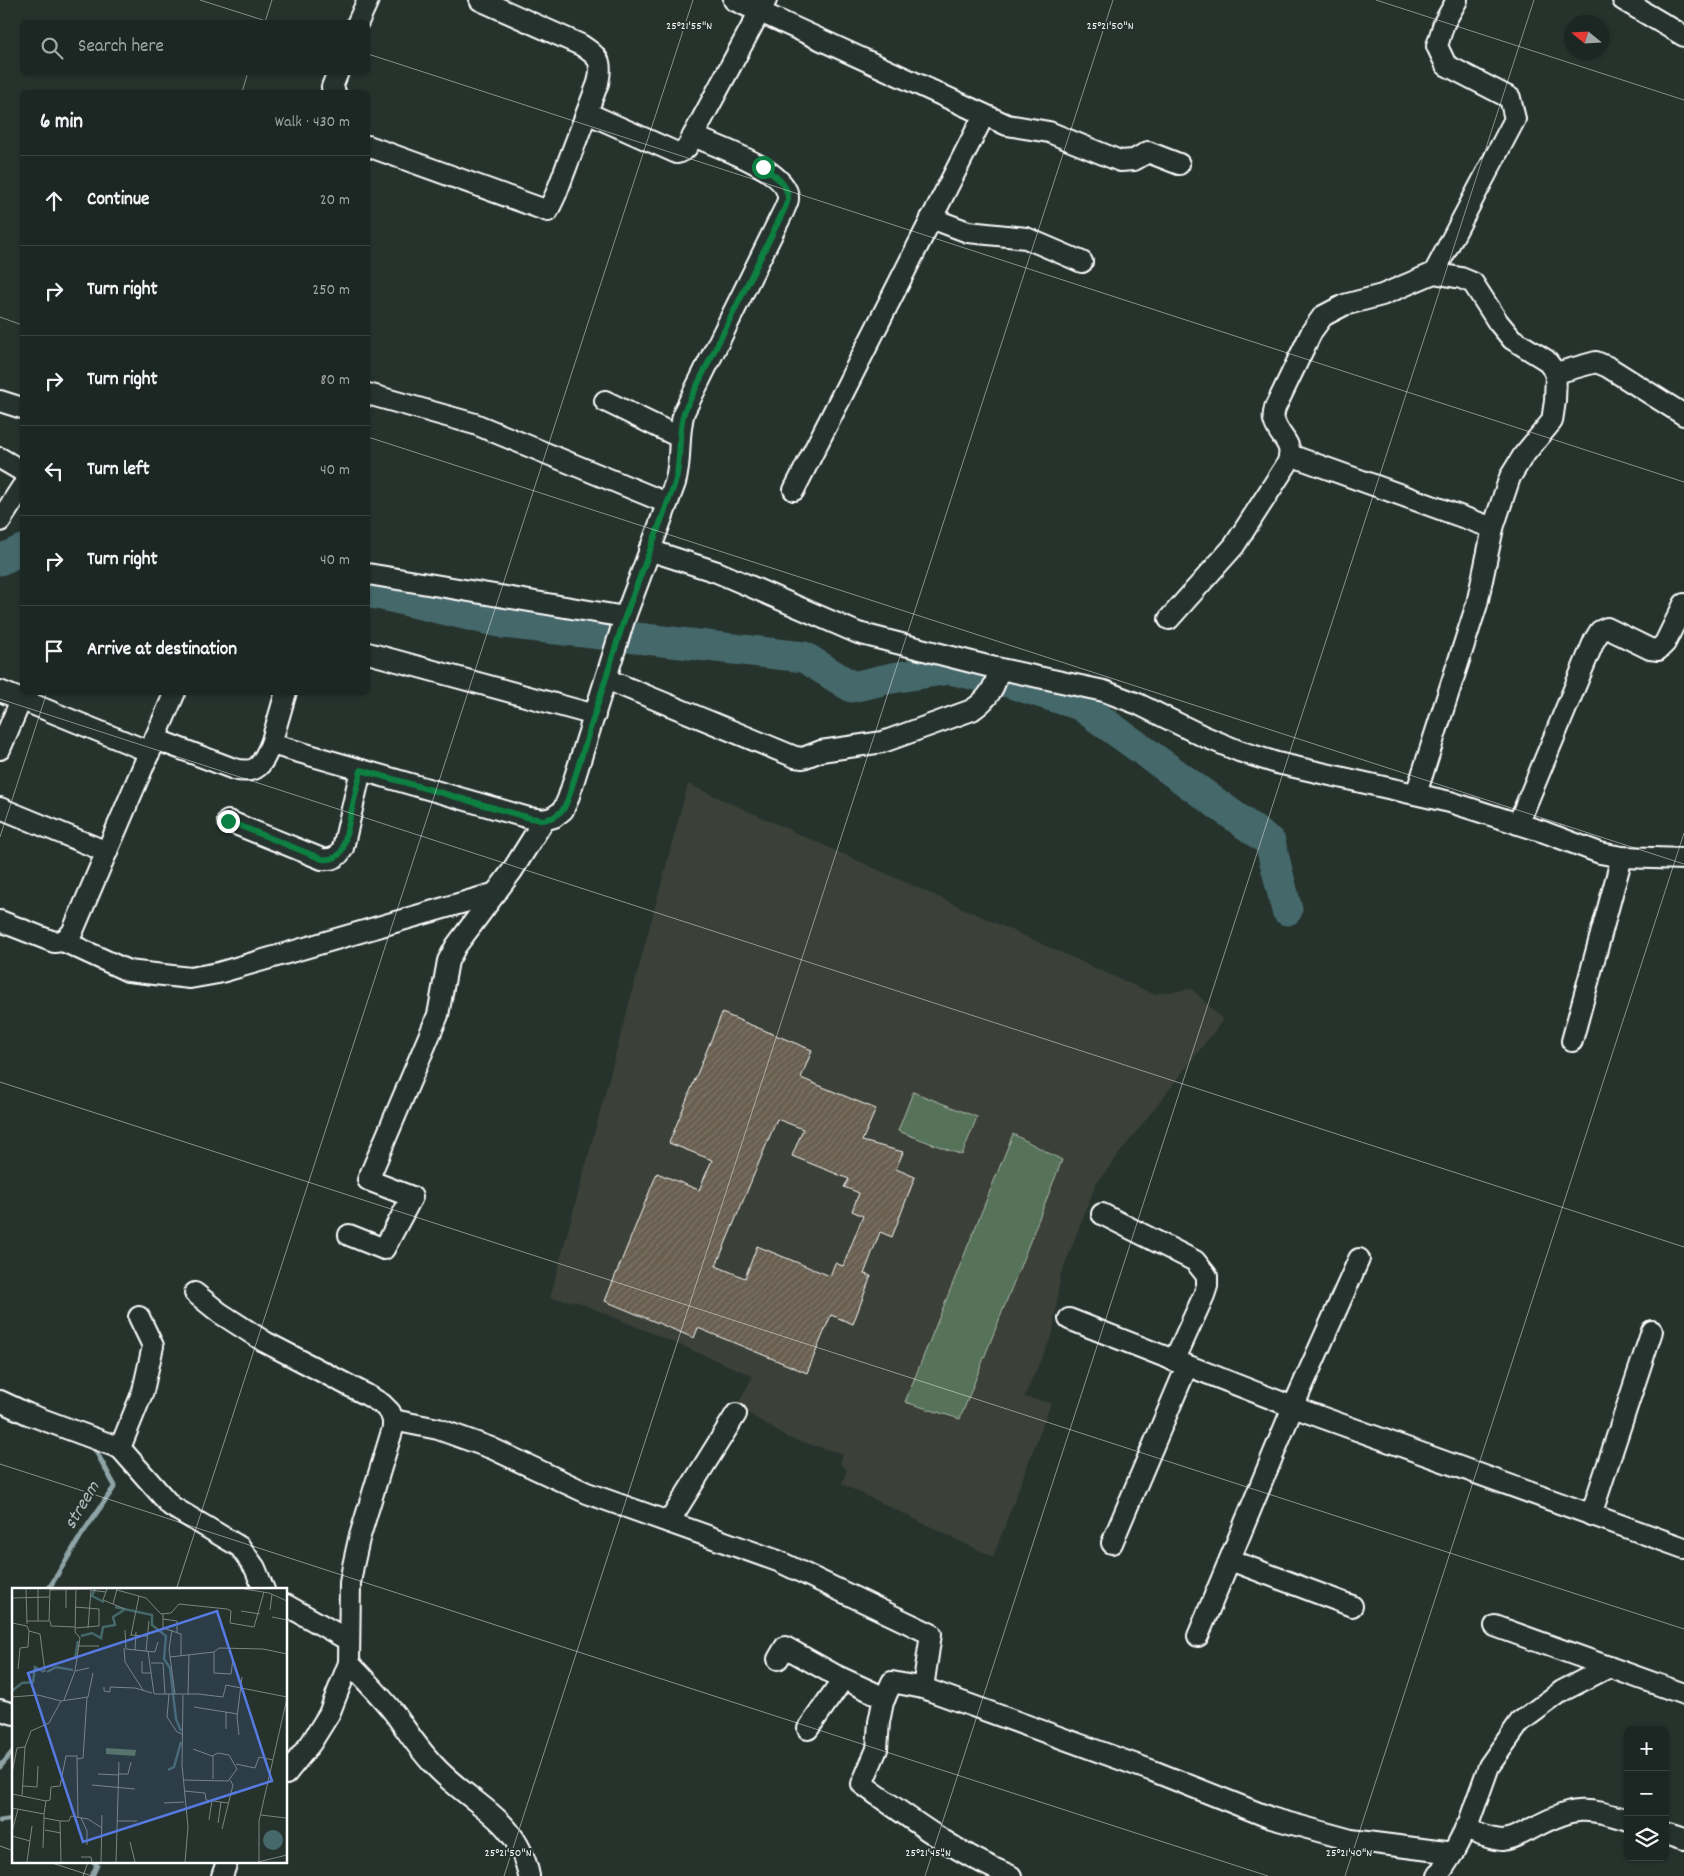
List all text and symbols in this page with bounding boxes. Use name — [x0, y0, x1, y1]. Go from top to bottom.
north arrow — [1564, 15, 1609, 60]
text: 25°21'55"N — [666, 18, 712, 35]
text: 25°21'50"N — [1086, 18, 1134, 35]
search box — [20, 20, 370, 75]
icon: search — [38, 34, 66, 62]
text: Search here — [78, 34, 164, 61]
text: 6 min — [40, 108, 83, 138]
text: Walk · 430 m — [275, 111, 350, 134]
route start — [752, 156, 775, 179]
icon: ahead — [40, 187, 68, 215]
text: Continue — [87, 187, 149, 214]
text: 20 m — [320, 189, 350, 212]
icon: right — [40, 277, 68, 305]
text: Turn right — [87, 277, 158, 304]
text: 250 m — [312, 279, 350, 302]
icon: right — [40, 367, 68, 395]
text: Turn right — [87, 367, 158, 394]
text: 80 m — [320, 369, 350, 392]
icon: left — [40, 457, 68, 485]
text: Turn left — [87, 457, 150, 484]
text: 40 m — [320, 459, 350, 482]
icon: right — [40, 547, 68, 575]
text: Turn right — [87, 547, 158, 574]
text: 40 m — [320, 549, 350, 572]
icon: arrive — [40, 637, 68, 665]
text: Arrive at destination — [87, 637, 237, 664]
route end — [217, 810, 240, 833]
water label: streem — [58, 1476, 108, 1535]
inset map — [12, 1588, 288, 1864]
map controls — [1624, 1726, 1669, 1861]
button: + — [1624, 1726, 1669, 1771]
button: − — [1624, 1771, 1669, 1816]
button: layers — [1624, 1816, 1669, 1861]
text: 25°21'50"N — [484, 1845, 532, 1862]
text: 25°21'45"N — [905, 1845, 951, 1862]
text: 25°21'40"N — [1326, 1845, 1372, 1862]

